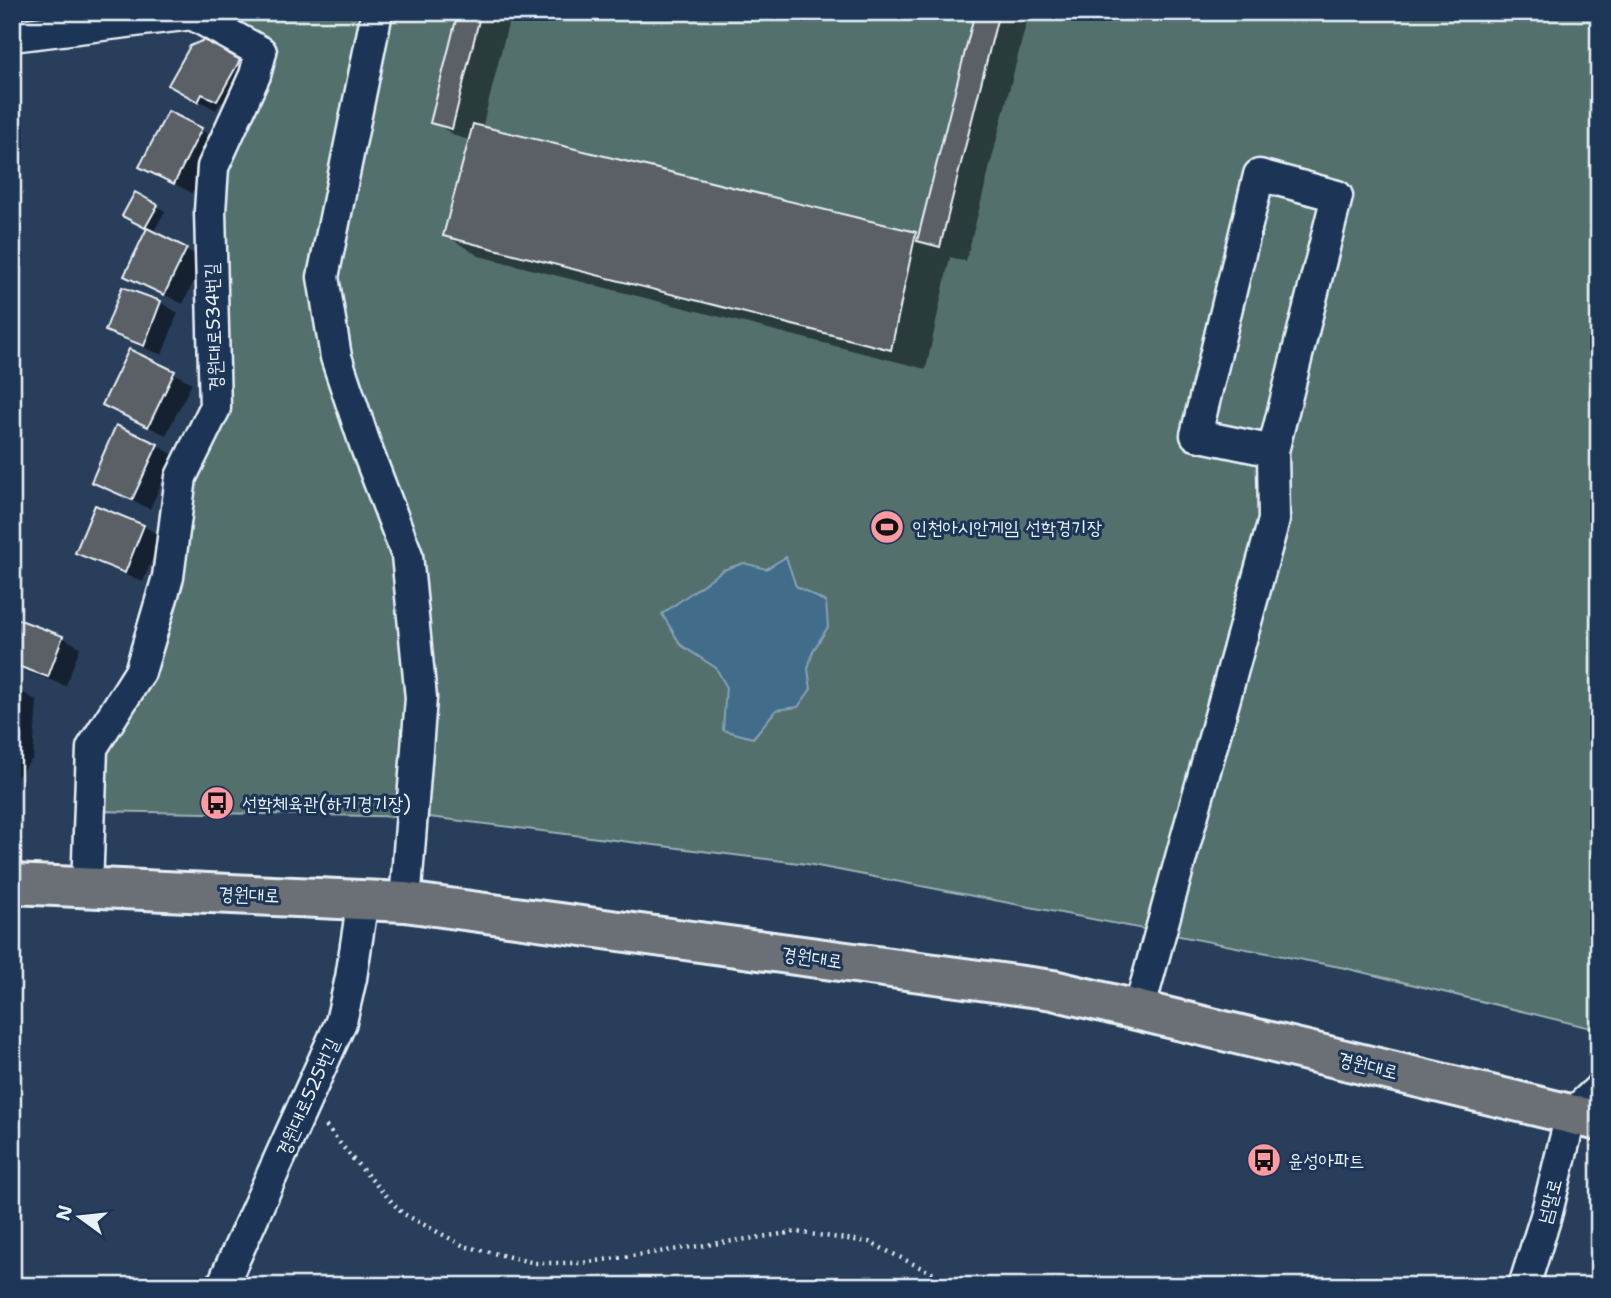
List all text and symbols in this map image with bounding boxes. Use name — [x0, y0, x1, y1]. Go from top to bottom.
street label: 경원대로534번길 — [199, 262, 228, 392]
sports icon: 인천아시안게임 선학경기장 — [868, 508, 906, 546]
place label: 인천아시안게임 선학경기장 — [912, 515, 1102, 540]
bus stop icon: 선학체육관(하키경기장) — [198, 784, 236, 822]
place label: 선학체육관(하키경기장) — [242, 791, 411, 816]
street label: 경원대로 — [218, 881, 280, 908]
street label: 경원대로 — [780, 941, 844, 974]
street label: 경원대로525번길 — [270, 1034, 345, 1160]
street label: 경원대로 — [1335, 1046, 1401, 1085]
bus stop icon: 윤성아파트 — [1245, 1141, 1283, 1179]
place label: 윤성아파트 — [1288, 1148, 1364, 1173]
street label: 넘말로 — [1531, 1176, 1567, 1227]
north arrow — [46, 1182, 116, 1252]
text: N — [50, 1202, 78, 1223]

